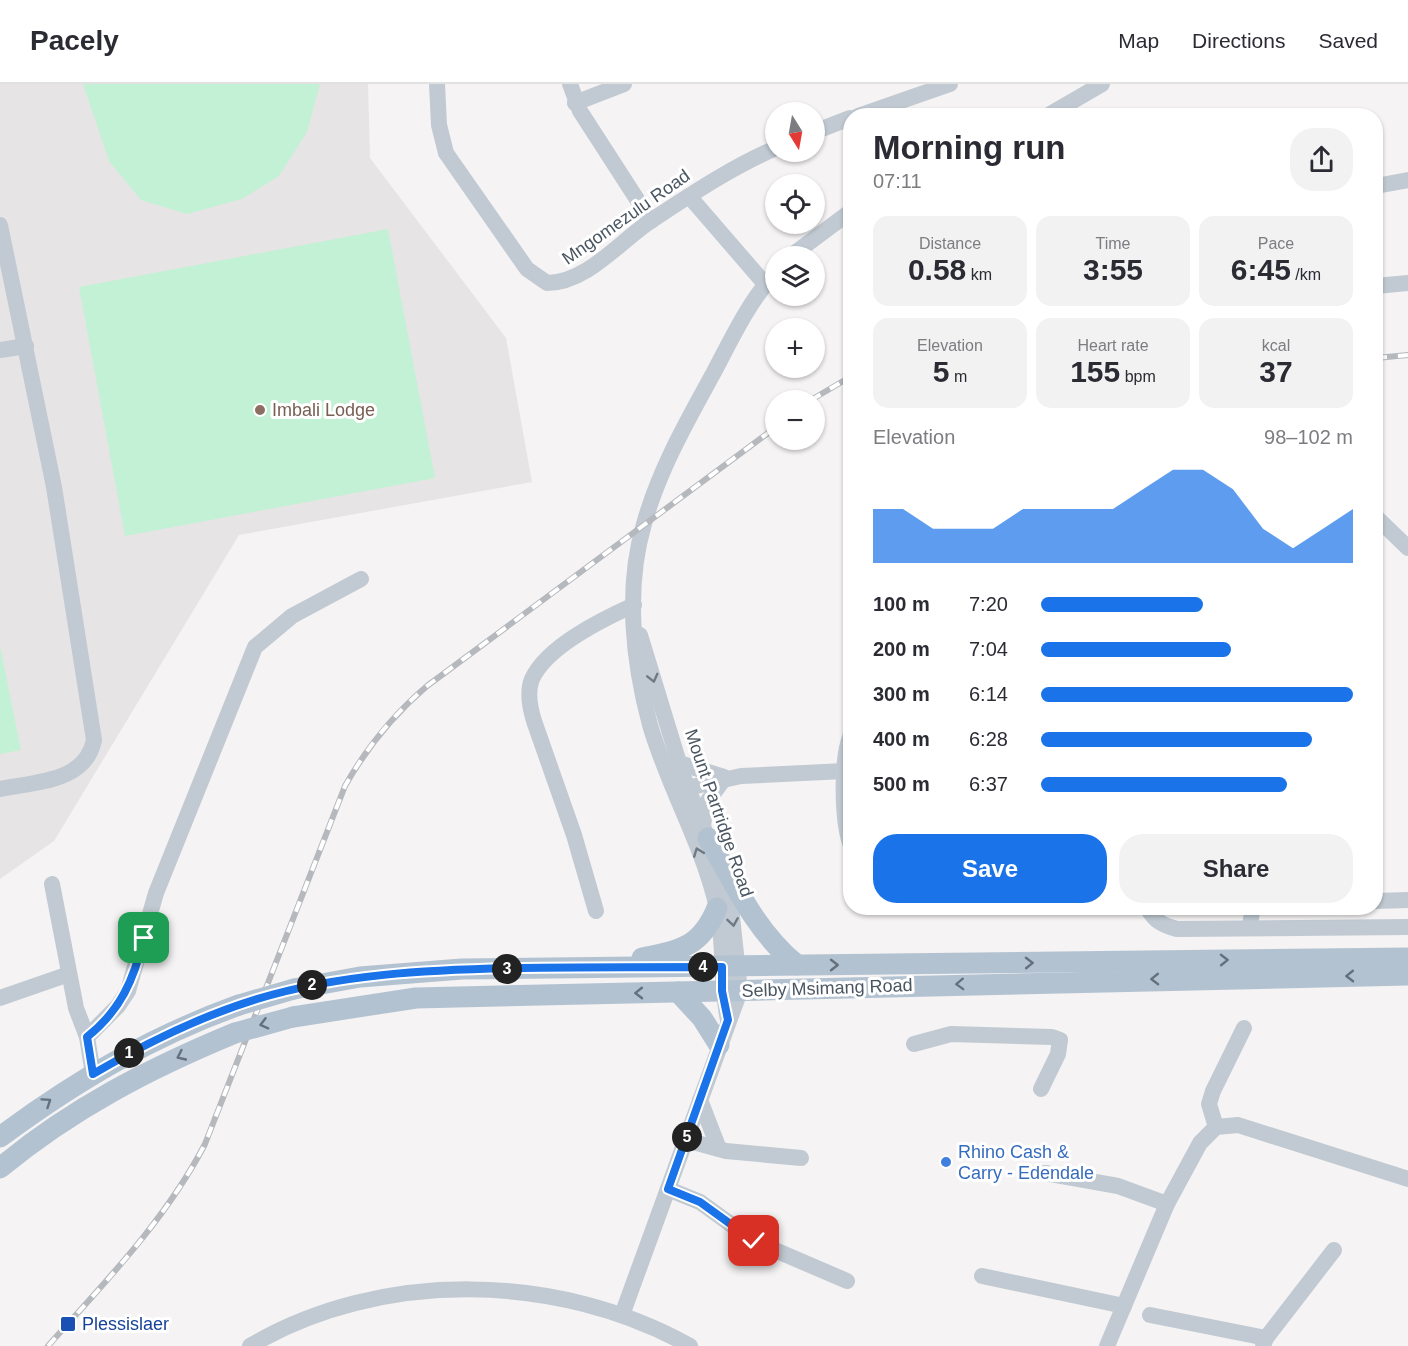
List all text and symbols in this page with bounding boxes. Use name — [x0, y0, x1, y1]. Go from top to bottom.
text: Pacely — [30, 25, 119, 56]
text: Map — [1118, 29, 1159, 52]
text: Directions — [1192, 29, 1285, 52]
text: Saved — [1318, 29, 1378, 52]
north arrow — [765, 102, 825, 162]
map controls — [765, 102, 825, 450]
button: share — [1290, 128, 1353, 191]
text: Morning run — [873, 129, 1065, 166]
street label: Mngomezulu Road — [558, 165, 694, 269]
text: 07:11 — [873, 170, 922, 192]
button: locate — [765, 174, 825, 234]
text: Distance — [919, 235, 981, 252]
text: Time — [1096, 235, 1130, 252]
text: Pace — [1258, 235, 1294, 252]
button: layers — [765, 246, 825, 306]
text: 0.58 — [908, 253, 966, 286]
text: 3:55 — [1083, 253, 1143, 286]
text: 6:45 — [1231, 253, 1291, 286]
text: km — [966, 266, 992, 283]
text: /km — [1291, 266, 1321, 283]
button: + — [765, 318, 825, 378]
text: Elevation — [917, 337, 983, 354]
text: Heart rate — [1077, 337, 1149, 354]
text: kcal — [1262, 337, 1290, 354]
text: 5 — [933, 355, 949, 388]
text: 155 — [1070, 355, 1120, 388]
text: 37 — [1259, 355, 1293, 388]
text: m — [949, 368, 967, 385]
text: bpm — [1120, 368, 1156, 385]
button: − — [765, 390, 825, 450]
place label: Imbali Lodge — [272, 400, 375, 420]
marker: Imbali Lodge — [253, 403, 267, 417]
text: Elevation — [873, 426, 955, 448]
text: 98–102 m — [1264, 426, 1353, 448]
text: 100 m — [873, 593, 930, 615]
text: 7:20 — [969, 593, 1008, 615]
text: 200 m — [873, 638, 930, 660]
text: 7:04 — [969, 638, 1008, 660]
one-way arrow — [646, 672, 659, 682]
text: 300 m — [873, 683, 930, 705]
text: 6:14 — [969, 683, 1008, 705]
street label: Mount Partridge Road — [681, 726, 757, 900]
text: 400 m — [873, 728, 930, 750]
text: 6:28 — [969, 728, 1008, 750]
text: 500 m — [873, 773, 930, 795]
text: 6:37 — [969, 773, 1008, 795]
button: Save — [873, 834, 1107, 903]
button: Share — [1119, 834, 1353, 903]
one-way arrow — [693, 847, 705, 858]
pin — [118, 912, 169, 963]
one-way arrow — [727, 918, 739, 927]
icon: arrive — [127, 921, 160, 954]
pin: 4 — [688, 952, 718, 982]
pin: 3 — [492, 954, 522, 984]
one-way arrow — [1219, 954, 1228, 967]
one-way arrow — [1024, 957, 1033, 969]
text: 4 — [699, 958, 707, 975]
one-way arrow — [829, 959, 838, 971]
text: 3 — [503, 960, 511, 977]
pin: 2 — [297, 970, 327, 1000]
one-way arrow — [1345, 970, 1354, 982]
one-way arrow — [1150, 973, 1159, 985]
street label: Selby Msimang Road — [741, 975, 913, 1001]
text: 2 — [308, 976, 316, 993]
one-way arrow — [955, 978, 964, 991]
one-way arrow — [634, 987, 643, 999]
one-way arrow — [259, 1017, 269, 1030]
pin: 1 — [114, 1038, 144, 1068]
text: 1 — [125, 1044, 133, 1061]
one-way arrow — [176, 1049, 187, 1061]
one-way arrow — [41, 1098, 52, 1109]
pin: 5 — [672, 1122, 702, 1152]
text: 5 — [683, 1128, 691, 1145]
place label: Rhino Cash & Carry - Edendale — [958, 1142, 1094, 1183]
marker: Rhino Cash & Carry - Edendale — [939, 1155, 953, 1169]
pin — [728, 1215, 779, 1266]
icon: check — [737, 1224, 770, 1257]
place label: Plessislaer — [82, 1314, 169, 1334]
marker: Plessislaer — [59, 1315, 77, 1333]

